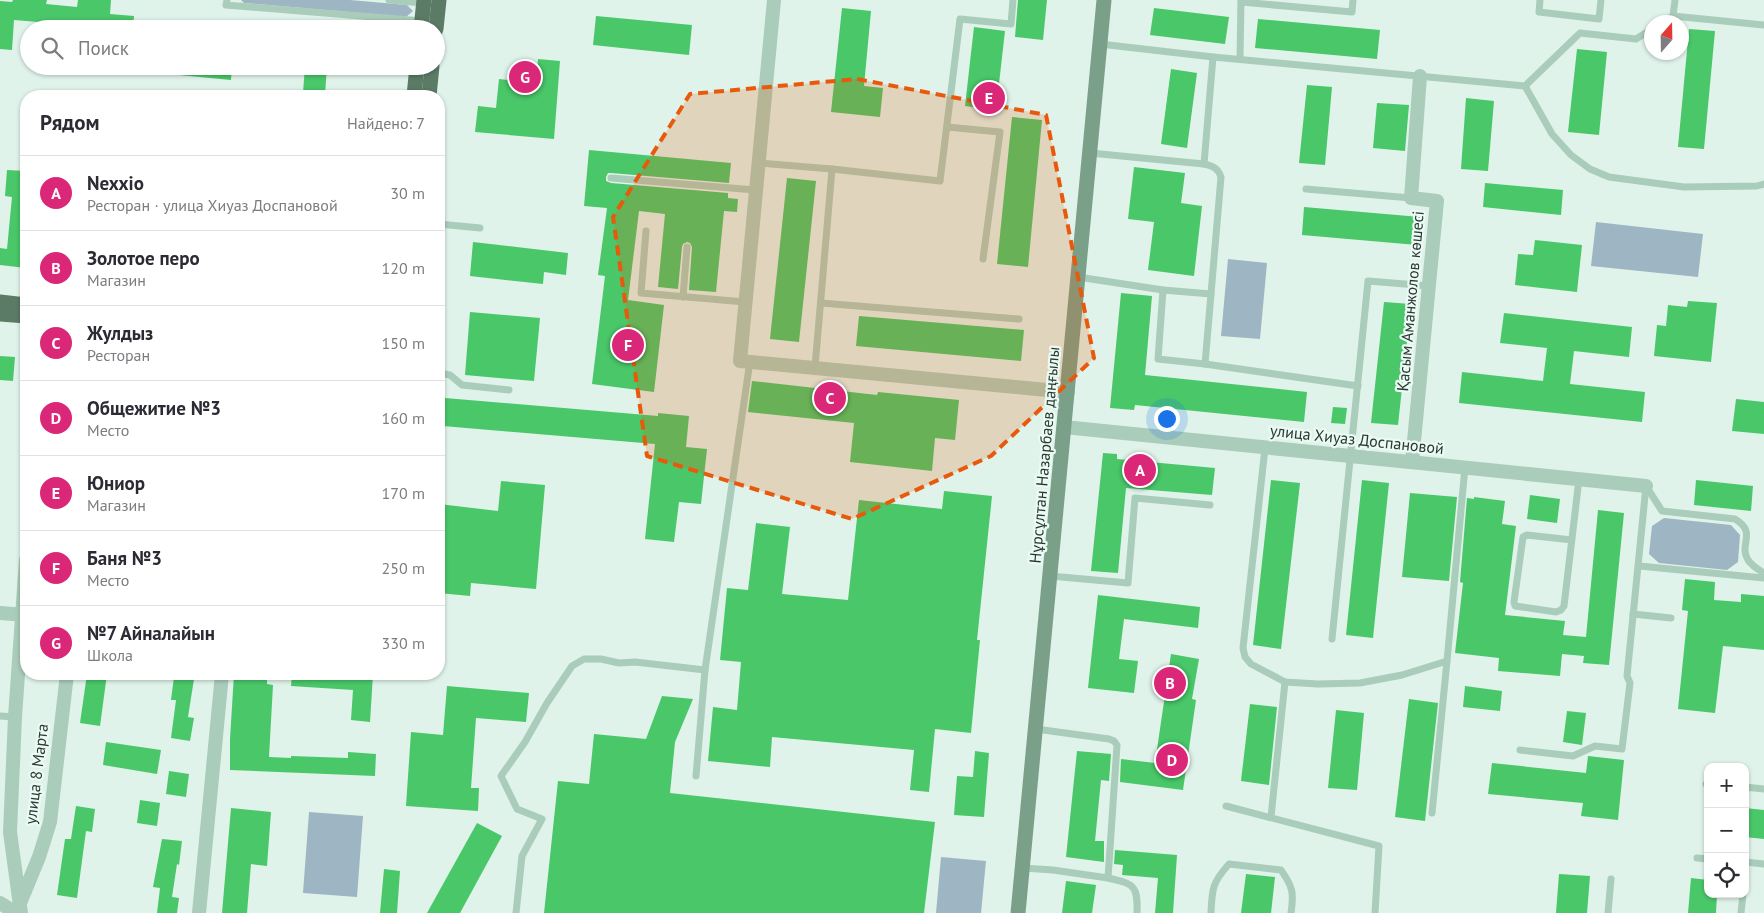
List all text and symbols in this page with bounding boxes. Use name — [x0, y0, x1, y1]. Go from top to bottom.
north arrow — [1644, 15, 1689, 60]
search box — [20, 20, 445, 75]
icon: search — [38, 34, 66, 62]
text: Поиск — [78, 36, 129, 60]
pin: G — [509, 58, 541, 96]
pin: E — [973, 79, 1005, 117]
text: Рядом — [40, 109, 99, 136]
text: Найдено: 7 — [347, 113, 425, 133]
text: Nexxio — [87, 171, 144, 195]
text: A — [51, 183, 61, 203]
text: 30 m — [390, 183, 425, 203]
text: Ресторан · улица Хиуаз Доспановой — [87, 195, 338, 215]
street label: Қасым Аманжолов көшесі — [1392, 210, 1428, 392]
text: Золотое перо — [87, 246, 200, 270]
text: B — [51, 258, 61, 278]
text: 120 m — [382, 258, 425, 278]
text: Магазин — [87, 270, 146, 290]
text: Жулдыз — [87, 321, 153, 345]
pin: F — [612, 326, 644, 364]
text: C — [52, 333, 60, 353]
text: 150 m — [382, 333, 425, 353]
text: Ресторан — [87, 345, 150, 365]
street label: Нұрсұлтан Назарбаев даңғылы — [1025, 346, 1063, 564]
pin: C — [814, 379, 846, 417]
text: Общежитие №3 — [87, 396, 221, 420]
your location — [1154, 406, 1180, 432]
text: D — [51, 408, 61, 428]
text: 160 m — [382, 408, 425, 428]
text: Место — [87, 420, 129, 440]
street label: улица Хиуаз Доспановой — [1269, 420, 1445, 458]
pin: A — [1124, 451, 1156, 489]
text: Юниор — [87, 471, 145, 495]
text: E — [52, 483, 60, 503]
text: 170 m — [382, 483, 425, 503]
text: Магазин — [87, 495, 146, 515]
text: Баня №3 — [87, 546, 162, 570]
text: F — [52, 558, 60, 578]
text: 250 m — [382, 558, 425, 578]
text: Место — [87, 570, 129, 590]
text: №7 Айналайын — [87, 621, 215, 645]
text: G — [51, 633, 61, 653]
text: 330 m — [382, 633, 425, 653]
text: Школа — [87, 645, 133, 665]
pin: B — [1154, 664, 1186, 702]
street label: улица 8 Марта — [20, 723, 52, 825]
pin: D — [1156, 741, 1188, 779]
map controls — [1704, 763, 1749, 898]
button: + — [1704, 763, 1749, 808]
button: − — [1704, 808, 1749, 853]
button: locate — [1704, 853, 1749, 898]

